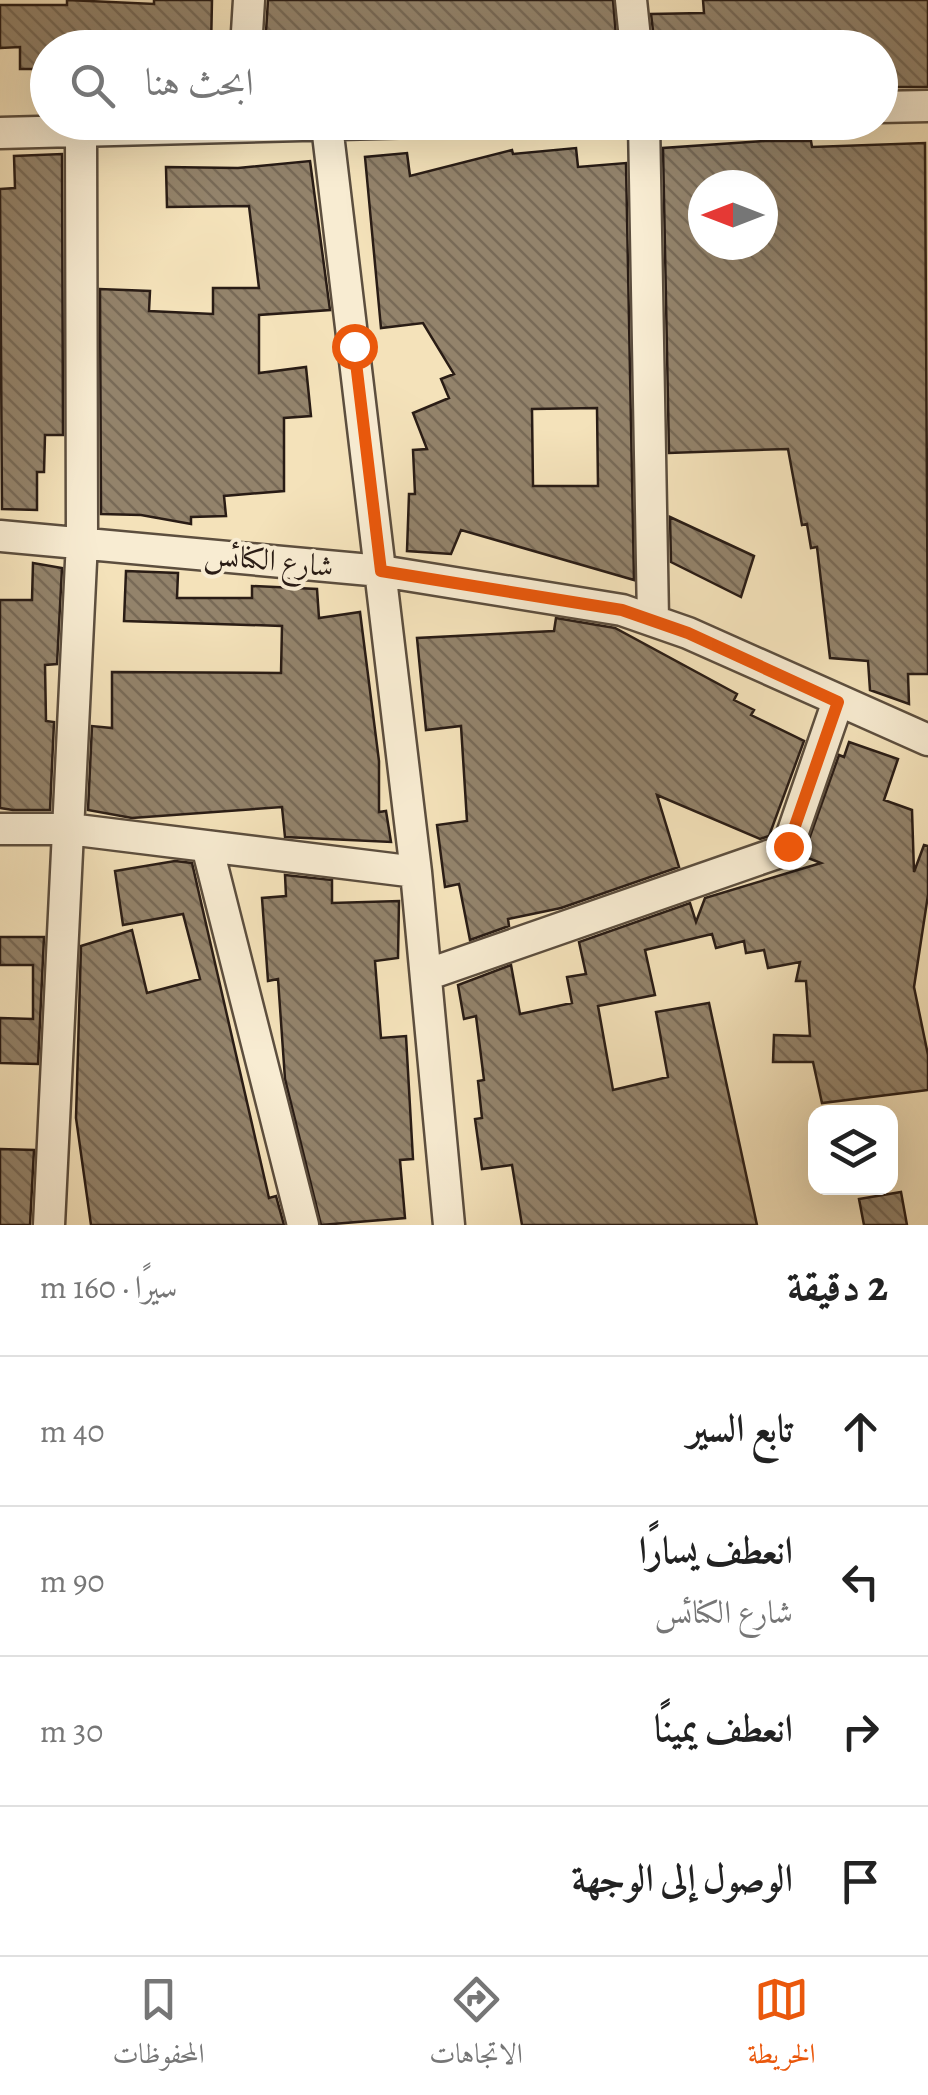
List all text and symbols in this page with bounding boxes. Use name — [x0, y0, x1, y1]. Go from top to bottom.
search box — [30, 30, 898, 140]
text: ابحث هنا — [145, 56, 254, 108]
icon: search — [65, 58, 120, 113]
north arrow — [688, 170, 778, 260]
route start — [332, 324, 378, 370]
street label: شارع الكنائس — [202, 533, 336, 592]
route end — [766, 824, 812, 870]
map controls — [808, 1105, 898, 1195]
button: layers — [808, 1105, 898, 1195]
text: 2 دقيقة — [787, 1257, 888, 1314]
text: سيرًا · 160 m — [40, 1265, 177, 1309]
text: تابع السير — [687, 1402, 793, 1454]
icon: ahead — [833, 1404, 888, 1459]
text: 40 m — [40, 1409, 105, 1453]
text: انعطف يسارًا — [639, 1524, 793, 1576]
icon: left — [833, 1554, 888, 1609]
text: 90 m — [40, 1559, 105, 1603]
text: شارع الكنائس — [655, 1590, 793, 1634]
text: انعطف يمينًا — [654, 1702, 793, 1754]
icon: right — [833, 1704, 888, 1759]
text: 30 m — [40, 1709, 103, 1753]
text: الوصول إلى الوجهة — [572, 1852, 793, 1904]
icon: arrive — [833, 1854, 888, 1909]
tab: المحفوظات — [112, 1972, 205, 2081]
tab: الاتجاهات — [429, 1972, 523, 2081]
tab: الخريطة — [748, 1972, 816, 2081]

